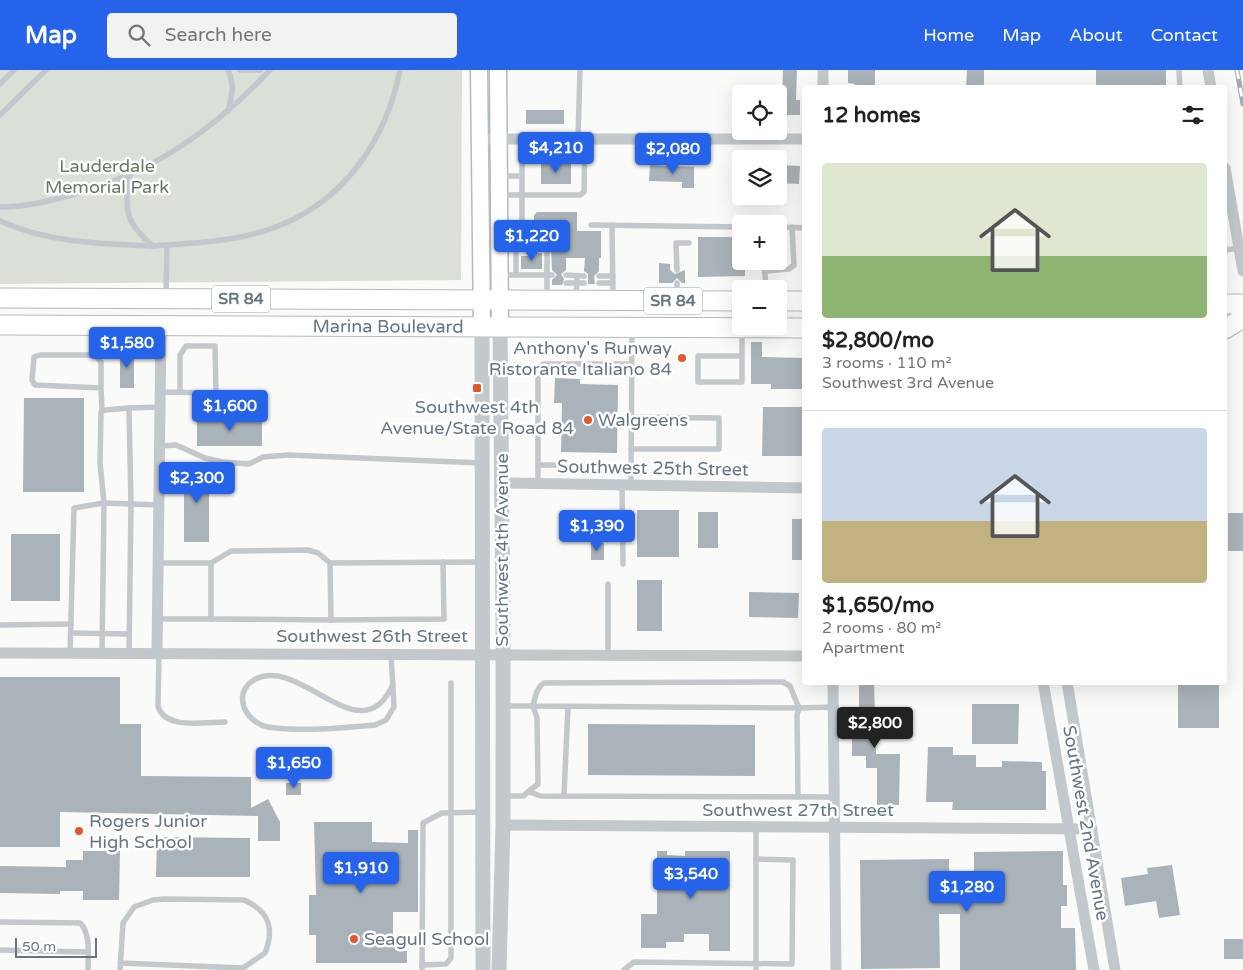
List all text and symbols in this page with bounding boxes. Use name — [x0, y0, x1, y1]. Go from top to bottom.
search box — [107, 13, 457, 58]
text: Map — [25, 21, 77, 50]
icon: search — [125, 21, 153, 49]
text: Search here — [165, 24, 272, 46]
text: Home — [923, 24, 974, 46]
text: Map — [1002, 24, 1041, 46]
text: About — [1069, 24, 1123, 46]
text: Contact — [1151, 24, 1218, 46]
map controls — [732, 85, 787, 335]
button: locate — [732, 85, 787, 140]
icon: filters — [1179, 101, 1207, 129]
text: 12 homes — [822, 103, 921, 128]
pin: $4,210 — [515, 132, 597, 174]
pin: $2,080 — [632, 132, 714, 175]
text: $4,210 — [529, 138, 583, 158]
text: $2,080 — [646, 139, 700, 159]
button: layers — [732, 150, 787, 205]
park label: Lauderdale Memorial Park — [45, 155, 169, 198]
icon: home — [970, 195, 1060, 285]
button: + — [732, 215, 787, 270]
pin: $1,220 — [491, 220, 573, 262]
text: $1,220 — [505, 226, 559, 246]
button: − — [732, 280, 787, 335]
road number: SR 84 — [212, 285, 270, 312]
road number: SR 84 — [644, 288, 702, 315]
street label: Marina Boulevard — [312, 315, 464, 338]
pin: $1,580 — [86, 326, 168, 369]
text: $2,800/mo — [822, 328, 934, 353]
text: $1,580 — [100, 333, 154, 353]
place label: Anthony's Runway Ristorante Italiano 84 — [489, 337, 672, 380]
marker: Anthony's Runway Ristorante Italiano 84 — [676, 352, 688, 364]
text: 3 rooms · 110 m² — [822, 353, 951, 373]
text: Southwest 3rd Avenue — [822, 373, 994, 393]
marker: Southwest 4th Avenue/State Road 84 — [471, 382, 483, 394]
pin: $1,600 — [189, 390, 271, 432]
text: $1,600 — [203, 396, 257, 416]
place label: Southwest 4th Avenue/State Road 84 — [380, 396, 574, 439]
place label: Walgreens — [598, 409, 688, 431]
marker: Walgreens — [582, 414, 594, 426]
street label: Southwest 4th Avenue — [491, 453, 513, 647]
street label: Southwest 25th Street — [557, 455, 749, 481]
icon: home — [970, 461, 1060, 551]
pin: $2,300 — [156, 462, 238, 504]
text: $2,300 — [170, 468, 224, 488]
pin: $1,390 — [556, 510, 638, 552]
text: $1,390 — [570, 516, 624, 536]
text: $1,650/mo — [822, 593, 934, 618]
text: 2 rooms · 80 m² — [822, 618, 941, 638]
street label: Southwest 26th Street — [276, 625, 468, 647]
text: Apartment — [822, 638, 905, 658]
pin: $2,800 — [834, 706, 916, 749]
text: $2,800 — [848, 713, 902, 733]
street label: Southwest 2nd Avenue — [1058, 724, 1114, 922]
pin: $1,650 — [253, 746, 335, 789]
text: $1,650 — [267, 753, 321, 773]
street label: Southwest 27th Street — [702, 799, 894, 821]
place label: Rogers Junior High School — [89, 810, 207, 853]
marker: Rogers Junior High School — [73, 825, 85, 837]
pin: $1,910 — [320, 852, 402, 894]
text: $1,910 — [334, 858, 388, 878]
pin: $3,540 — [650, 858, 732, 900]
text: $3,540 — [664, 864, 718, 884]
pin: $1,280 — [926, 870, 1008, 913]
text: $1,280 — [940, 877, 994, 897]
place label: Seagull School — [364, 928, 489, 950]
marker: Seagull School — [348, 933, 360, 945]
scale bar — [15, 935, 98, 958]
text: 50 m — [22, 938, 56, 955]

